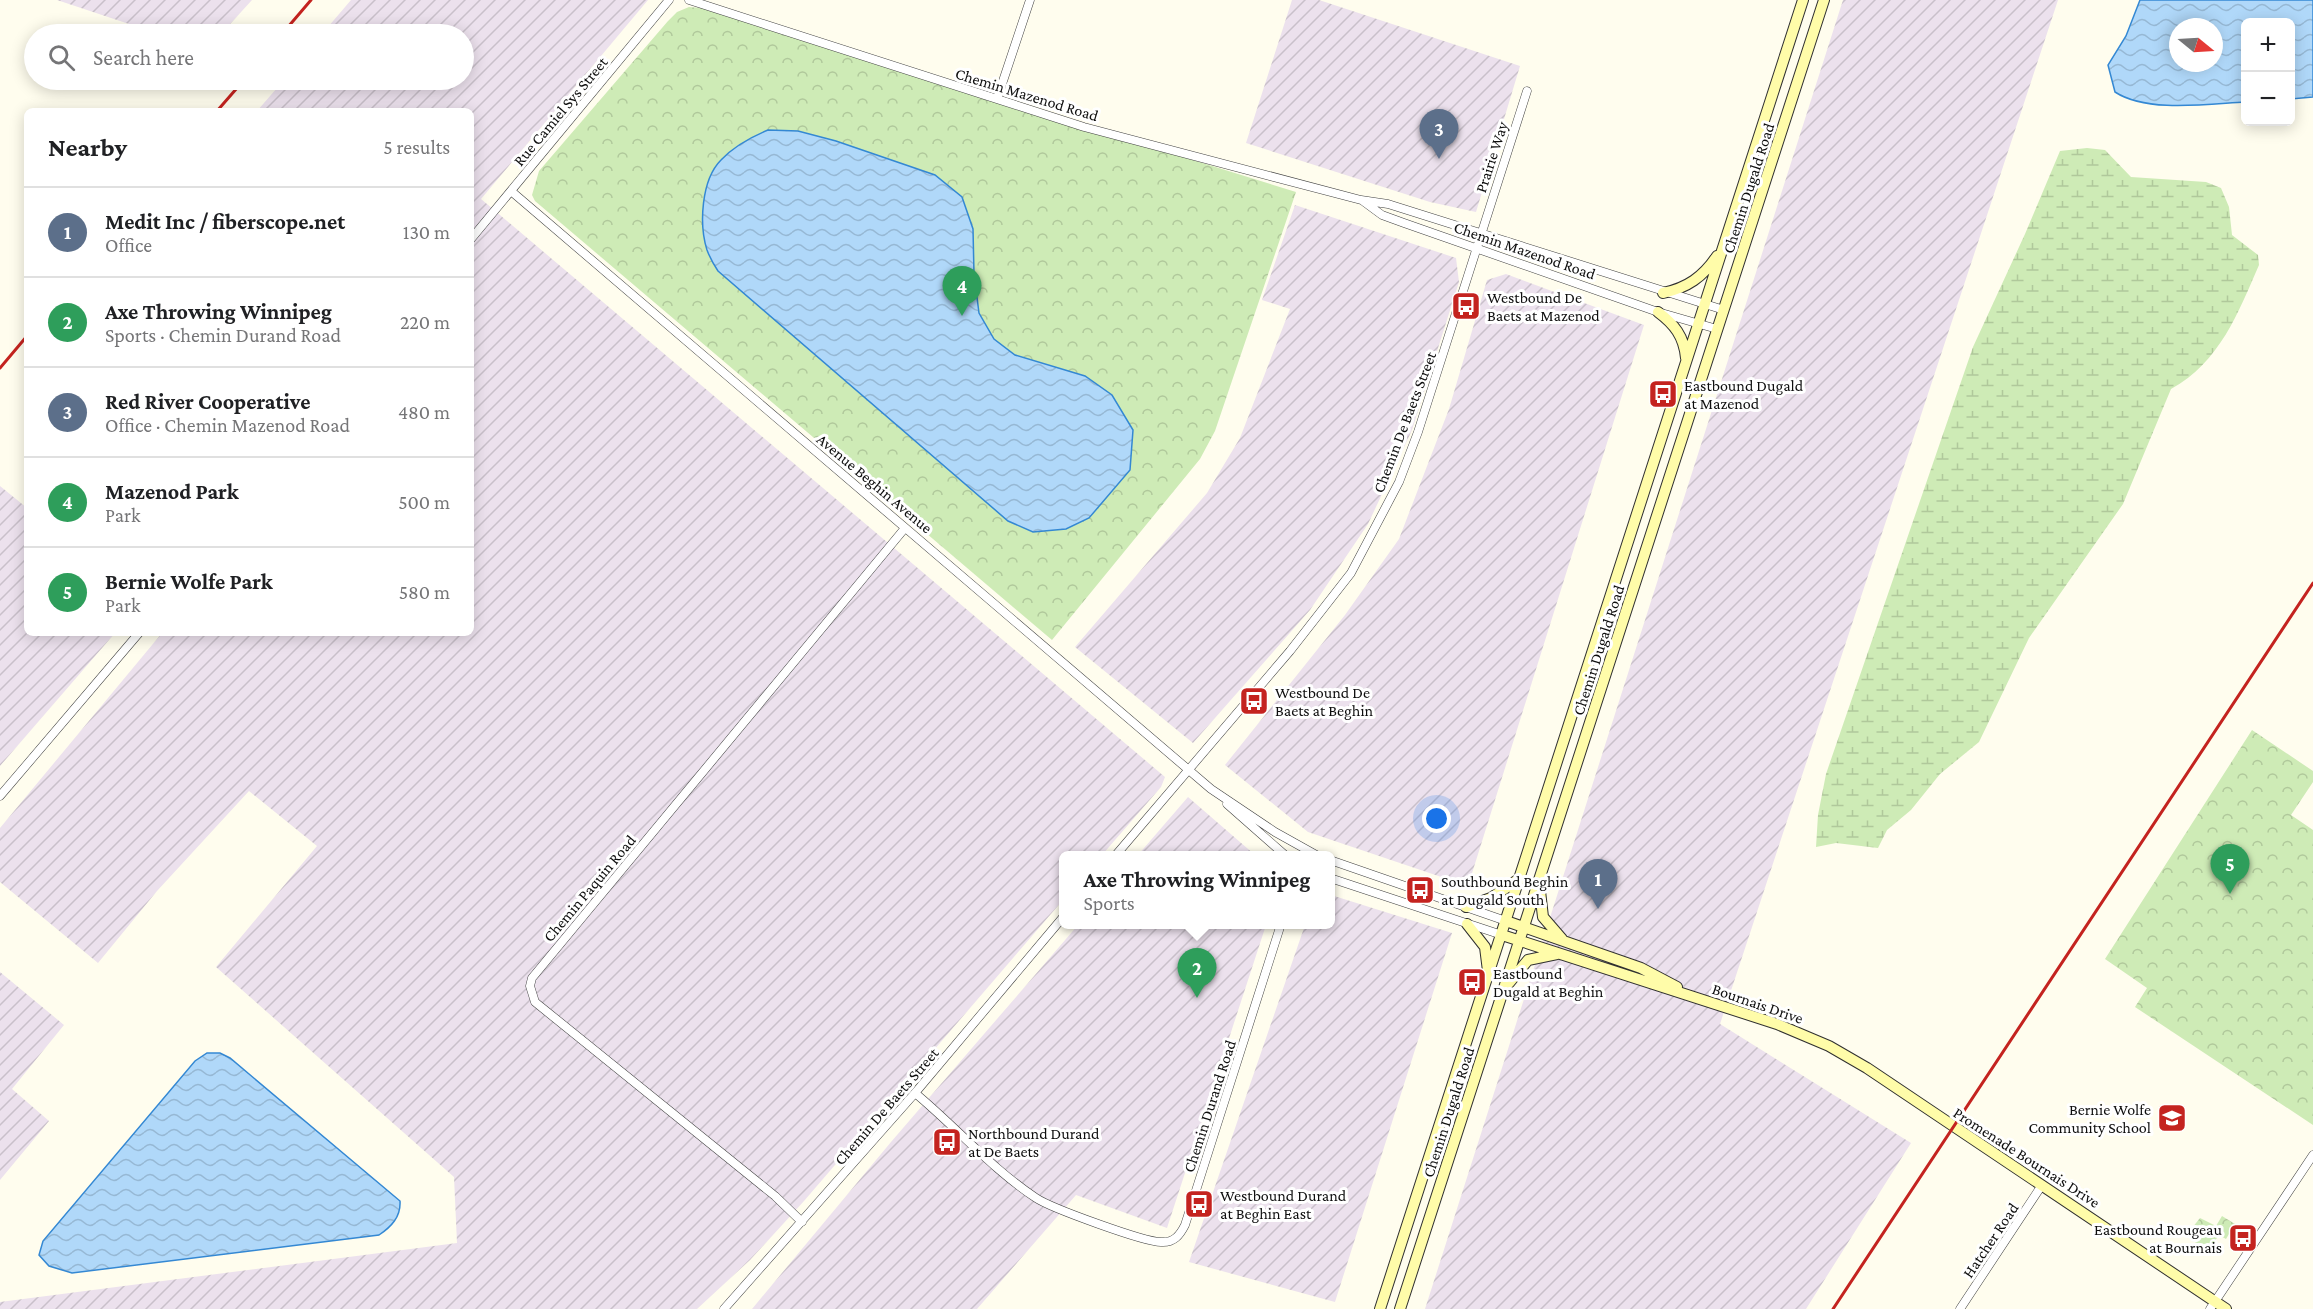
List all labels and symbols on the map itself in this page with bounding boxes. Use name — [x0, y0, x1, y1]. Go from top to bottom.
north arrow — [2169, 18, 2223, 72]
street label: Rue Camiel Sys Street — [510, 53, 612, 170]
street label: Chemin Mazenod Road — [953, 65, 1101, 124]
pin: 3 — [1420, 110, 1458, 159]
street label: Prairie Way — [1472, 119, 1512, 195]
street label: Chemin Dugald Road — [1719, 120, 1779, 256]
street label: Chemin Mazenod Road — [1452, 218, 1598, 283]
pin: 4 — [942, 266, 982, 316]
place label: Westbound De Baets at Mazenod — [1487, 289, 1600, 324]
bus stop icon: Westbound De Baets at Mazenod — [1450, 290, 1482, 322]
street label: Chemin De Baets Street — [1370, 349, 1439, 495]
place label: Eastbound Dugald at Mazenod — [1684, 377, 1804, 412]
bus stop icon: Eastbound Dugald at Mazenod — [1647, 378, 1679, 410]
street label: Avenue Beghin Avenue — [813, 430, 936, 537]
street label: Chemin Dugald Road — [1569, 582, 1629, 718]
place label: Westbound De Baets at Beghin — [1275, 684, 1374, 720]
bus stop icon: Westbound De Baets at Beghin — [1238, 685, 1270, 717]
your location — [1422, 804, 1451, 833]
street label: Chemin Paquin Road — [540, 831, 640, 946]
pin: 5 — [2210, 844, 2250, 894]
pin: 1 — [1578, 860, 1618, 909]
place label: Southbound Beghin at Dugald South — [1441, 873, 1569, 909]
bus stop icon: Southbound Beghin at Dugald South — [1404, 874, 1436, 906]
pin: 2 — [1178, 948, 1216, 998]
place label: Eastbound Dugald at Beghin — [1493, 965, 1604, 1001]
bus stop icon: Eastbound Dugald at Beghin — [1456, 966, 1488, 998]
street label: Bournais Drive — [1710, 980, 1806, 1027]
street label: Chemin Durand Road — [1180, 1037, 1239, 1174]
street label: Chemin De Baets Street — [831, 1044, 942, 1168]
street label: Chemin Dugald Road — [1419, 1044, 1479, 1180]
place label: Bernie Wolfe Community School — [2028, 1101, 2151, 1137]
school or university icon: Bernie Wolfe Community School — [2156, 1102, 2188, 1134]
street label: Promenade Bournais Drive — [1950, 1104, 2103, 1211]
place label: Northbound Durand at De Baets — [968, 1125, 1100, 1160]
bus stop icon: Northbound Durand at De Baets — [931, 1126, 963, 1158]
place label: Westbound Durand at Beghin East — [1220, 1187, 1347, 1223]
bus stop icon: Westbound Durand at Beghin East — [1183, 1188, 1215, 1220]
street label: Hatcher Road — [1959, 1199, 2022, 1281]
place label: Eastbound Rougeau at Bournais — [2094, 1221, 2223, 1256]
bus stop icon: Eastbound Rougeau at Bournais — [2227, 1222, 2259, 1254]

